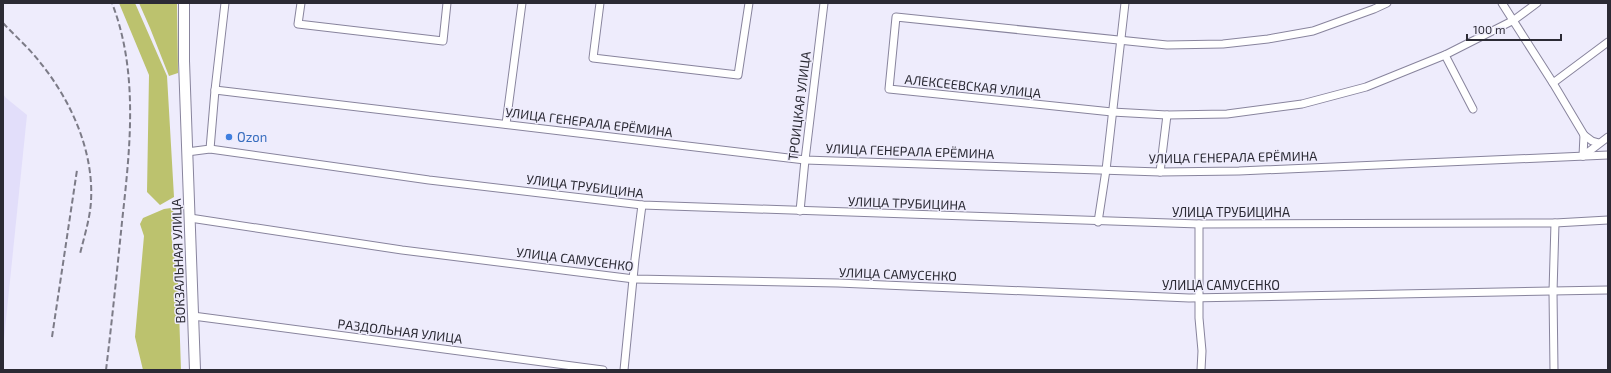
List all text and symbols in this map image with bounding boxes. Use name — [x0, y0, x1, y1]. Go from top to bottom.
scale bar — [1467, 16, 1561, 42]
text: 100 m — [1473, 22, 1505, 36]
street label: ТРОИЦКАЯ УЛИЦА — [784, 50, 814, 162]
street label: АЛЕКСЕЕВСКАЯ УЛИЦА — [904, 71, 1042, 101]
street label: УЛИЦА ГЕНЕРАЛА ЕРЁМИНА — [504, 104, 674, 140]
place label: Ozon — [237, 129, 267, 145]
marker: Ozon — [224, 132, 234, 142]
street label: УЛИЦА ГЕНЕРАЛА ЕРЁМИНА — [825, 140, 995, 162]
street label: УЛИЦА ГЕНЕРАЛА ЕРЁМИНА — [1149, 148, 1317, 166]
street label: УЛИЦА ТРУБИЦИНА — [525, 171, 645, 201]
street label: УЛИЦА ТРУБИЦИНА — [848, 193, 966, 213]
street label: ВОКЗАЛЬНАЯ УЛИЦА — [168, 198, 188, 324]
street label: УЛИЦА ТРУБИЦИНА — [1172, 204, 1290, 220]
street label: УЛИЦА САМУСЕНКО — [515, 244, 635, 274]
street label: УЛИЦА САМУСЕНКО — [839, 264, 957, 284]
street label: УЛИЦА САМУСЕНКО — [1162, 277, 1280, 293]
street label: РАЗДОЛЬНАЯ УЛИЦА — [337, 315, 463, 347]

